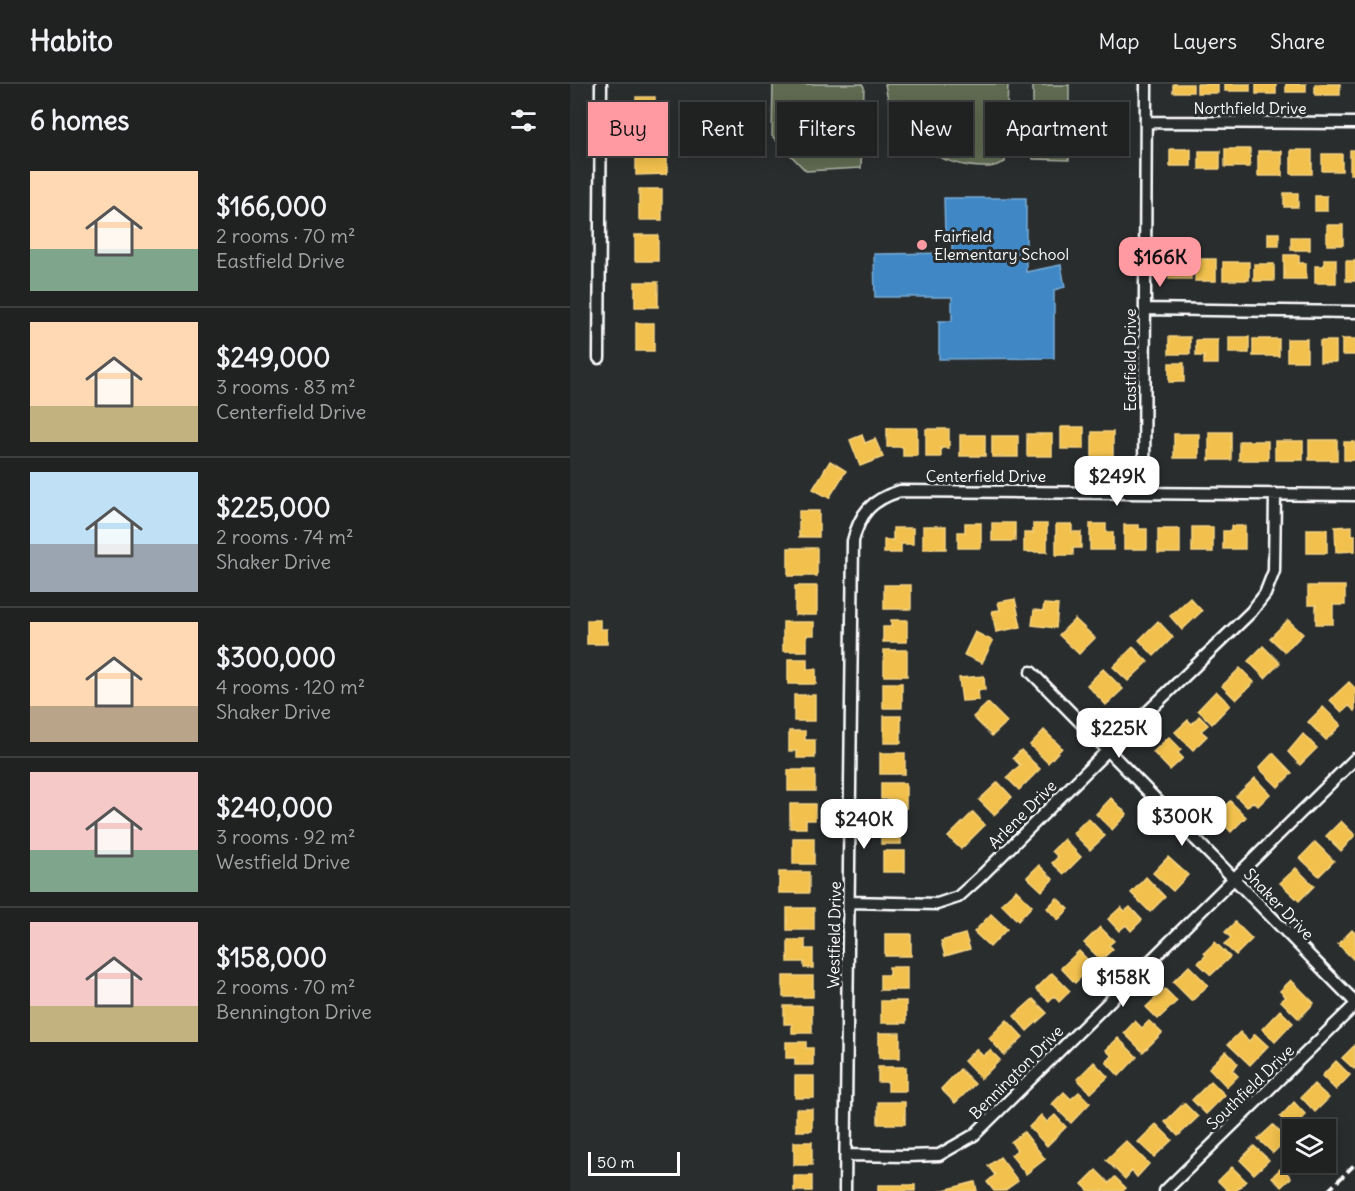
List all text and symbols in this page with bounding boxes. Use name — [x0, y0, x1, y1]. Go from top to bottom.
text: Habito — [30, 23, 113, 59]
text: Map — [1099, 28, 1139, 55]
text: Layers — [1172, 28, 1237, 55]
text: Share — [1270, 28, 1325, 55]
street label: Northfield Drive — [1193, 98, 1307, 118]
chip: Buy — [588, 102, 668, 156]
chip: Rent — [680, 102, 765, 156]
chip: Filters — [777, 102, 877, 156]
chip: New — [889, 102, 973, 156]
chip: Apartment — [985, 102, 1129, 156]
text: 6 homes — [30, 104, 129, 137]
icon: filters — [507, 104, 540, 137]
text: $166,000 — [216, 190, 327, 223]
icon: home — [78, 195, 150, 267]
text: 2 rooms · 70 m² — [216, 223, 356, 248]
place label: Fairfield Elementary School — [934, 226, 1069, 264]
pin: $166K — [1118, 237, 1202, 288]
marker: Fairfield Elementary School — [915, 238, 929, 252]
text: $166K — [1133, 244, 1187, 269]
text: Eastfield Drive — [216, 248, 345, 273]
street label: Eastfield Drive — [1120, 308, 1140, 412]
text: $249,000 — [216, 341, 330, 374]
icon: home — [78, 346, 150, 418]
text: 3 rooms · 83 m² — [216, 374, 356, 399]
text: Centerfield Drive — [216, 399, 366, 424]
pin: $249K — [1075, 456, 1159, 507]
text: $249K — [1088, 463, 1146, 488]
street label: Centerfield Drive — [926, 466, 1046, 486]
text: $225,000 — [216, 491, 331, 524]
icon: home — [78, 496, 150, 568]
text: 2 rooms · 74 m² — [216, 524, 353, 549]
text: Shaker Drive — [216, 549, 331, 574]
text: $300,000 — [216, 641, 336, 674]
icon: home — [78, 646, 150, 718]
text: 4 rooms · 120 m² — [216, 674, 365, 699]
text: Shaker Drive — [216, 699, 331, 724]
pin: $225K — [1077, 708, 1161, 759]
text: $225K — [1091, 715, 1147, 740]
street label: Arlene Drive — [984, 776, 1060, 852]
text: $240,000 — [216, 791, 333, 824]
icon: home — [78, 796, 150, 868]
pin: $300K — [1140, 796, 1224, 847]
pin: $240K — [822, 799, 906, 850]
text: $300K — [1151, 803, 1213, 828]
text: $240K — [835, 806, 893, 831]
text: 3 rooms · 92 m² — [216, 824, 355, 849]
text: Westfield Drive — [216, 849, 350, 874]
street label: Shaker Drive — [1240, 864, 1318, 944]
street label: Westfield Drive — [823, 881, 845, 989]
text: $158,000 — [216, 941, 327, 974]
icon: home — [78, 946, 150, 1018]
pin: $158K — [1081, 957, 1165, 1008]
text: $158K — [1096, 964, 1150, 989]
text: 2 rooms · 70 m² — [216, 974, 356, 999]
text: Bennington Drive — [216, 999, 372, 1024]
street label: Bennington Drive — [965, 1021, 1067, 1123]
street label: Southfield Drive — [1202, 1040, 1298, 1134]
map controls — [1282, 1119, 1336, 1173]
button: layers — [1282, 1119, 1336, 1173]
scale bar — [588, 1149, 680, 1176]
text: 50 m — [597, 1152, 635, 1172]

